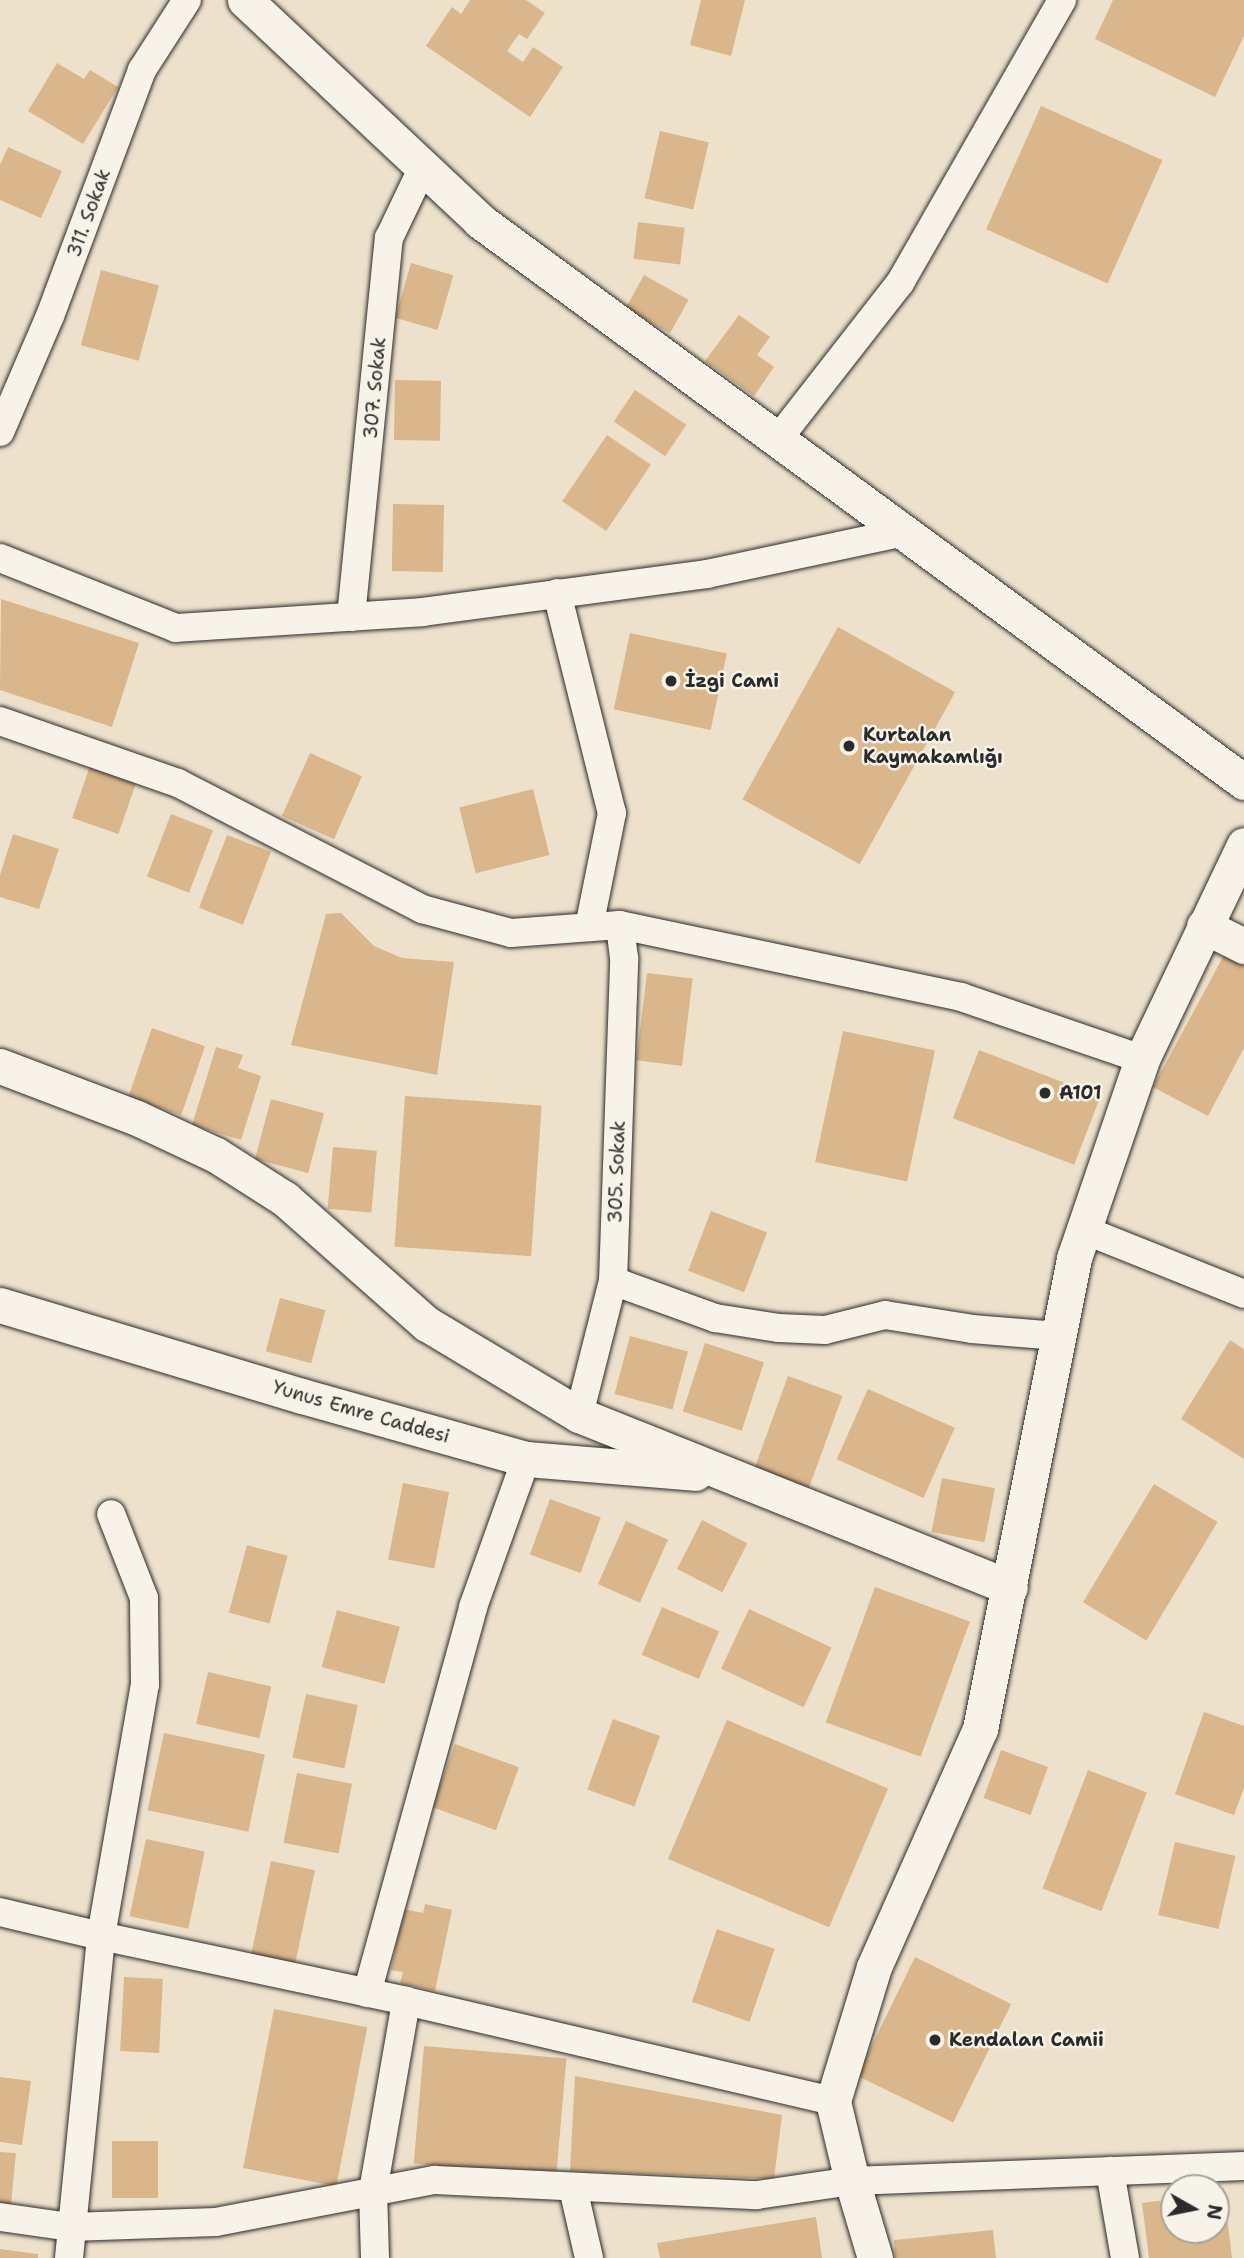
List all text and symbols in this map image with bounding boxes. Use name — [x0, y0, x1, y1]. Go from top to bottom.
street label: 311. Sokak — [62, 166, 116, 260]
street label: 307. Sokak — [359, 336, 391, 440]
place label: İzgi Cami — [685, 670, 779, 692]
marker: İzgi Cami — [663, 673, 679, 689]
place label: Kurtalan Kaymakamlığı — [863, 724, 1003, 768]
marker: Kurtalan Kaymakamlığı — [841, 738, 857, 754]
place label: A101 — [1059, 1082, 1102, 1104]
marker: A101 — [1037, 1085, 1053, 1101]
street label: 305. Sokak — [604, 1120, 630, 1224]
street label: Yunus Emre Caddesi — [270, 1376, 452, 1448]
place label: Kendalan Camii — [949, 2029, 1104, 2051]
marker: Kendalan Camii — [927, 2032, 943, 2048]
north arrow — [1160, 2174, 1230, 2244]
text: N — [1201, 2203, 1228, 2221]

